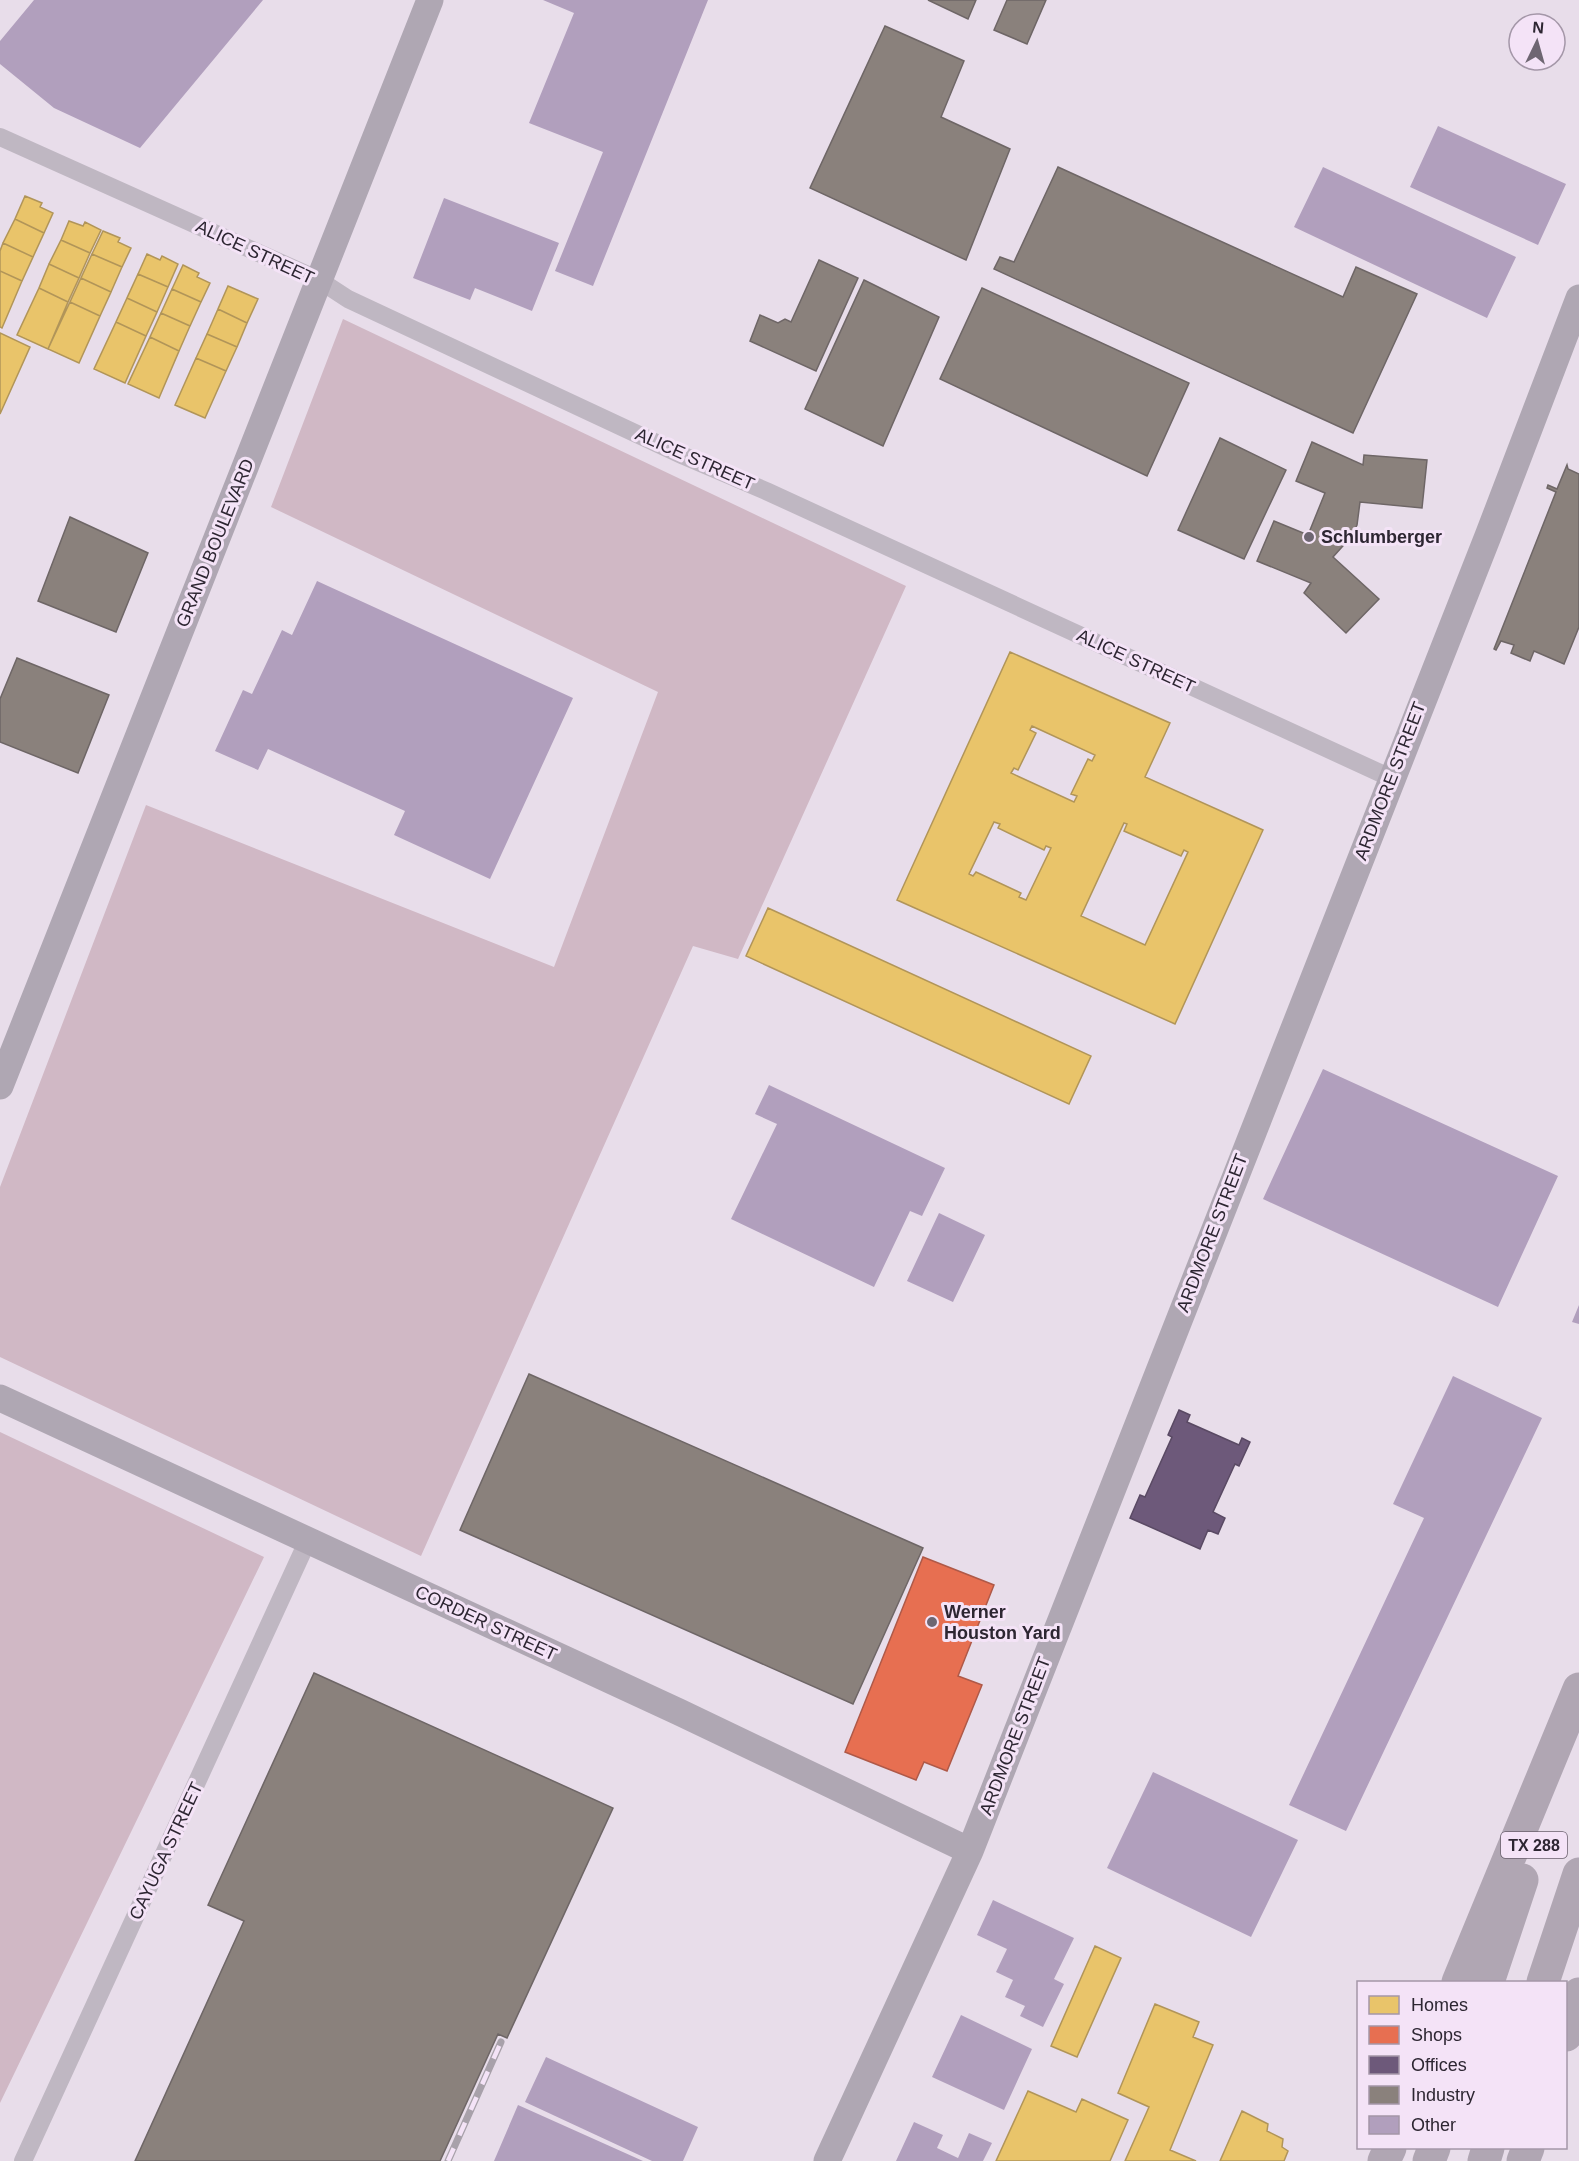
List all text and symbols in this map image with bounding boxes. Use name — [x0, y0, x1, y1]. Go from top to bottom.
north arrow — [1507, 12, 1567, 72]
text: N — [1532, 19, 1545, 37]
street label: ALICE STREET — [193, 216, 317, 288]
street label: ALICE STREET — [632, 424, 758, 494]
street label: GRAND BOULEVARD — [172, 456, 258, 630]
place label: Schlumberger — [1321, 527, 1442, 547]
marker: Schlumberger — [1302, 530, 1316, 544]
street label: ALICE STREET — [1074, 625, 1198, 697]
street label: ARDMORE STREET — [1351, 699, 1429, 863]
street label: ARDMORE STREET — [1173, 1151, 1251, 1315]
street label: CORDER STREET — [412, 1581, 560, 1665]
place label: Werner Houston Yard — [944, 1602, 1061, 1643]
marker: Werner Houston Yard — [925, 1615, 939, 1629]
street label: ARDMORE STREET — [976, 1654, 1054, 1818]
street label: CAYUGA STREET — [125, 1779, 207, 1923]
road number: TX 288 — [1501, 1832, 1567, 1858]
legend — [1357, 1981, 1567, 2149]
text: Homes — [1411, 1995, 1468, 2015]
text: Shops — [1411, 2025, 1462, 2045]
text: Offices — [1411, 2055, 1467, 2075]
text: Industry — [1411, 2085, 1475, 2105]
text: Other — [1411, 2115, 1456, 2135]

